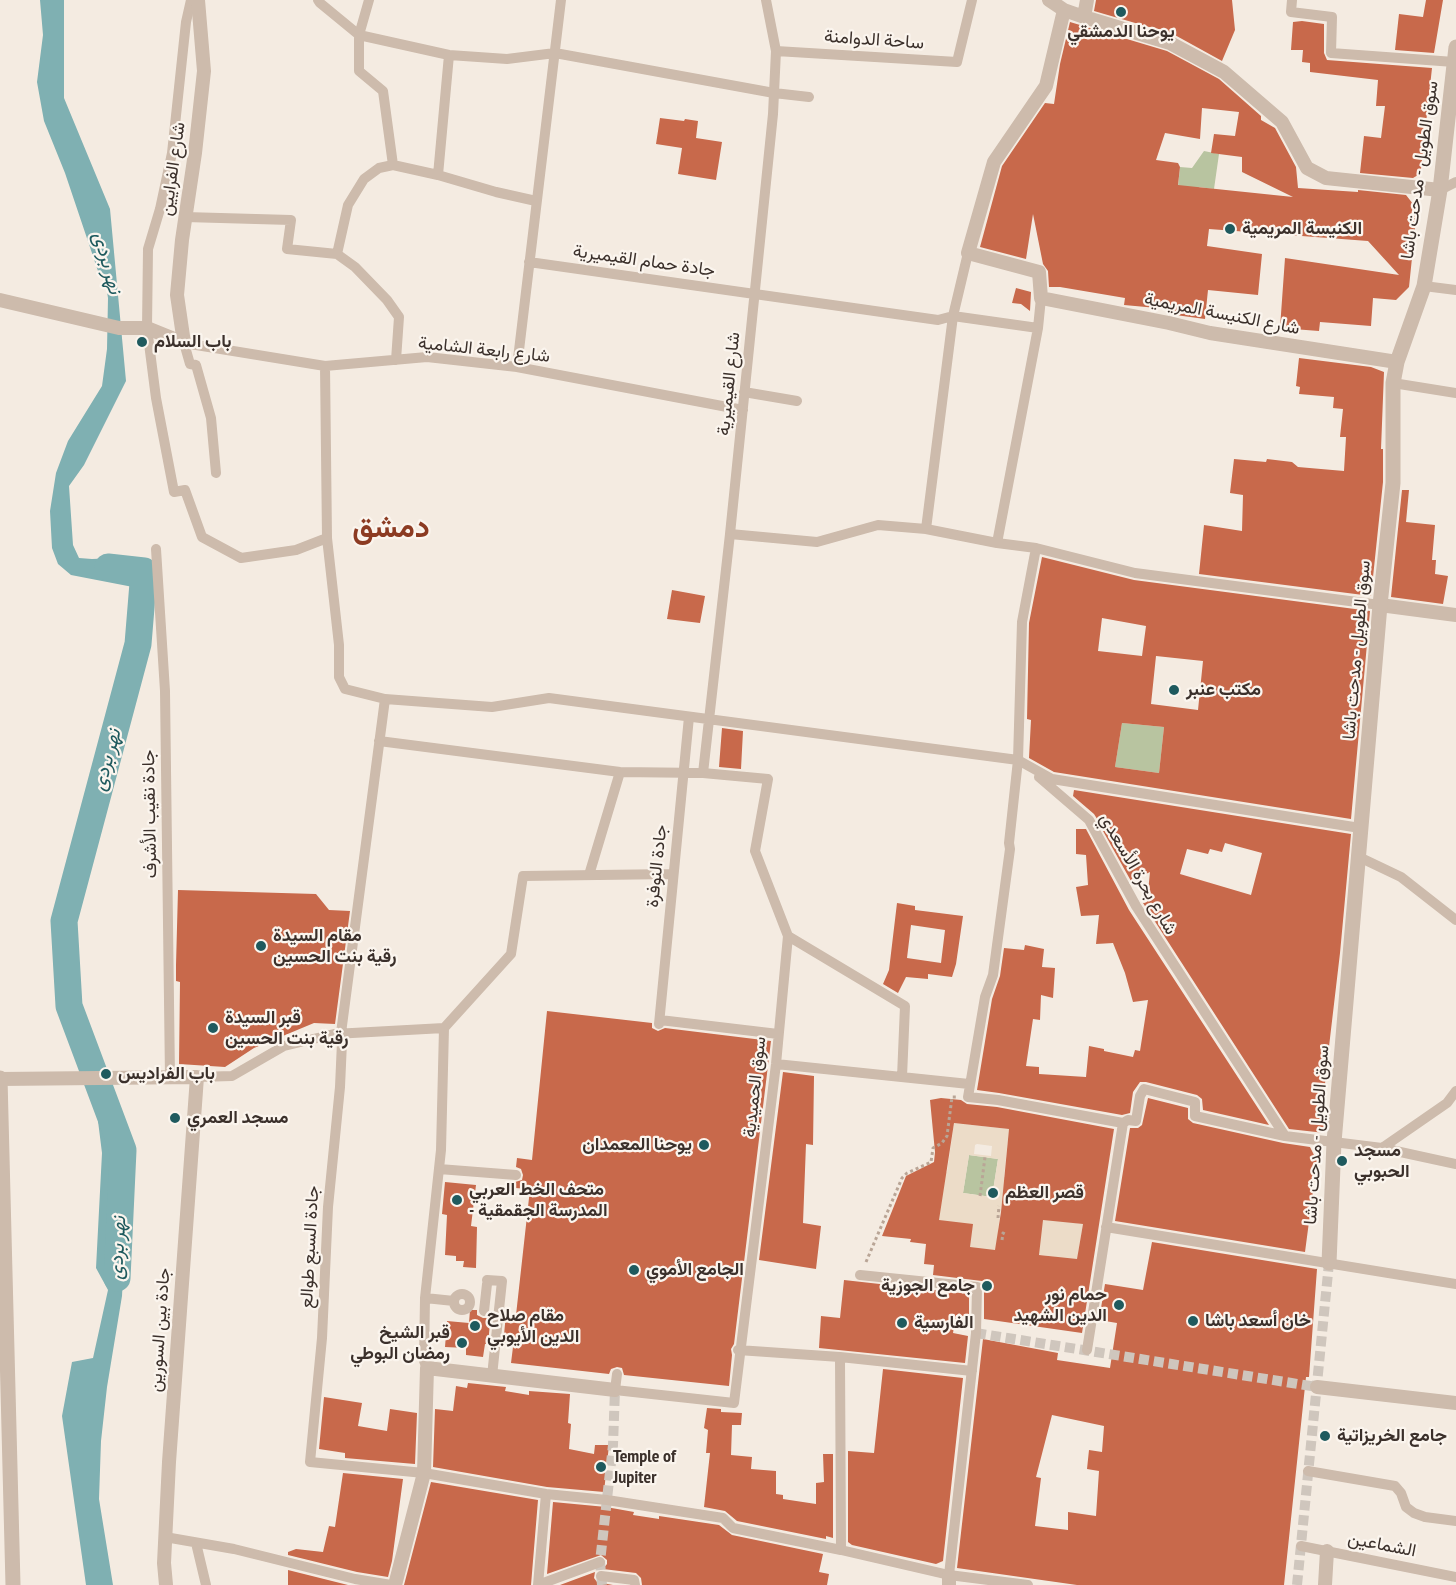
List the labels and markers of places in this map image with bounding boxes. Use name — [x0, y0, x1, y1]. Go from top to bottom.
marker: يوحنا الدمشقي — [1114, 5, 1128, 19]
place label: يوحنا الدمشقي — [1067, 21, 1175, 43]
place label: الكنيسة المريمية — [1242, 218, 1362, 240]
marker: الكنيسة المريمية — [1223, 222, 1237, 236]
place label: باب السلام — [154, 331, 232, 353]
marker: باب السلام — [135, 335, 149, 349]
place label: مكتب عنبر — [1186, 679, 1261, 701]
marker: مكتب عنبر — [1167, 683, 1181, 697]
place label: مقام السيدة رقية بنت الحسين — [273, 925, 396, 968]
marker: مقام السيدة رقية بنت الحسين — [254, 939, 268, 953]
place label: قبر السيدة رقية بنت الحسين — [225, 1007, 348, 1050]
marker: قبر السيدة رقية بنت الحسين — [206, 1021, 220, 1035]
place label: باب الفراديس — [118, 1063, 215, 1085]
marker: باب الفراديس — [99, 1067, 113, 1081]
place label: مسجد العمري — [187, 1107, 289, 1129]
marker: مسجد العمري — [168, 1111, 182, 1125]
place label: يوحنا المعمدان — [582, 1134, 692, 1156]
marker: يوحنا المعمدان — [697, 1138, 711, 1152]
place label: مسجد الحبوبي — [1354, 1140, 1410, 1182]
marker: مسجد الحبوبي — [1335, 1154, 1349, 1168]
place label: متحف الخط العربي - المدرسة الجقمقية — [469, 1179, 608, 1222]
place label: قصر العظم — [1005, 1182, 1084, 1204]
marker: قصر العظم — [986, 1186, 1000, 1200]
marker: متحف الخط العربي - المدرسة الجقمقية — [450, 1193, 464, 1207]
place label: الجامع الأموي — [646, 1259, 744, 1281]
marker: الجامع الأموي — [627, 1263, 641, 1277]
place label: جامع الجوزية — [881, 1275, 975, 1297]
marker: جامع الجوزية — [980, 1279, 994, 1293]
place label: حمام نور الدين الشهيد — [1013, 1284, 1107, 1326]
marker: حمام نور الدين الشهيد — [1112, 1298, 1126, 1312]
place label: مقام صلاح الدين الأيوبي — [487, 1305, 579, 1348]
place label: خان أسعد باشا — [1205, 1310, 1311, 1332]
place label: الفارسية — [914, 1312, 974, 1334]
marker: خان أسعد باشا — [1186, 1314, 1200, 1328]
marker: الفارسية — [895, 1316, 909, 1330]
marker: مقام صلاح الدين الأيوبي — [468, 1319, 482, 1333]
place label: قبر الشيخ رمضان البوطي — [350, 1322, 450, 1364]
marker: قبر الشيخ رمضان البوطي — [455, 1336, 469, 1350]
place label: جامع الخريزاتية — [1337, 1425, 1447, 1447]
marker: جامع الخريزاتية — [1318, 1429, 1332, 1443]
place label: Temple of Jupiter — [613, 1446, 676, 1488]
marker: Temple of Jupiter — [594, 1460, 608, 1474]

